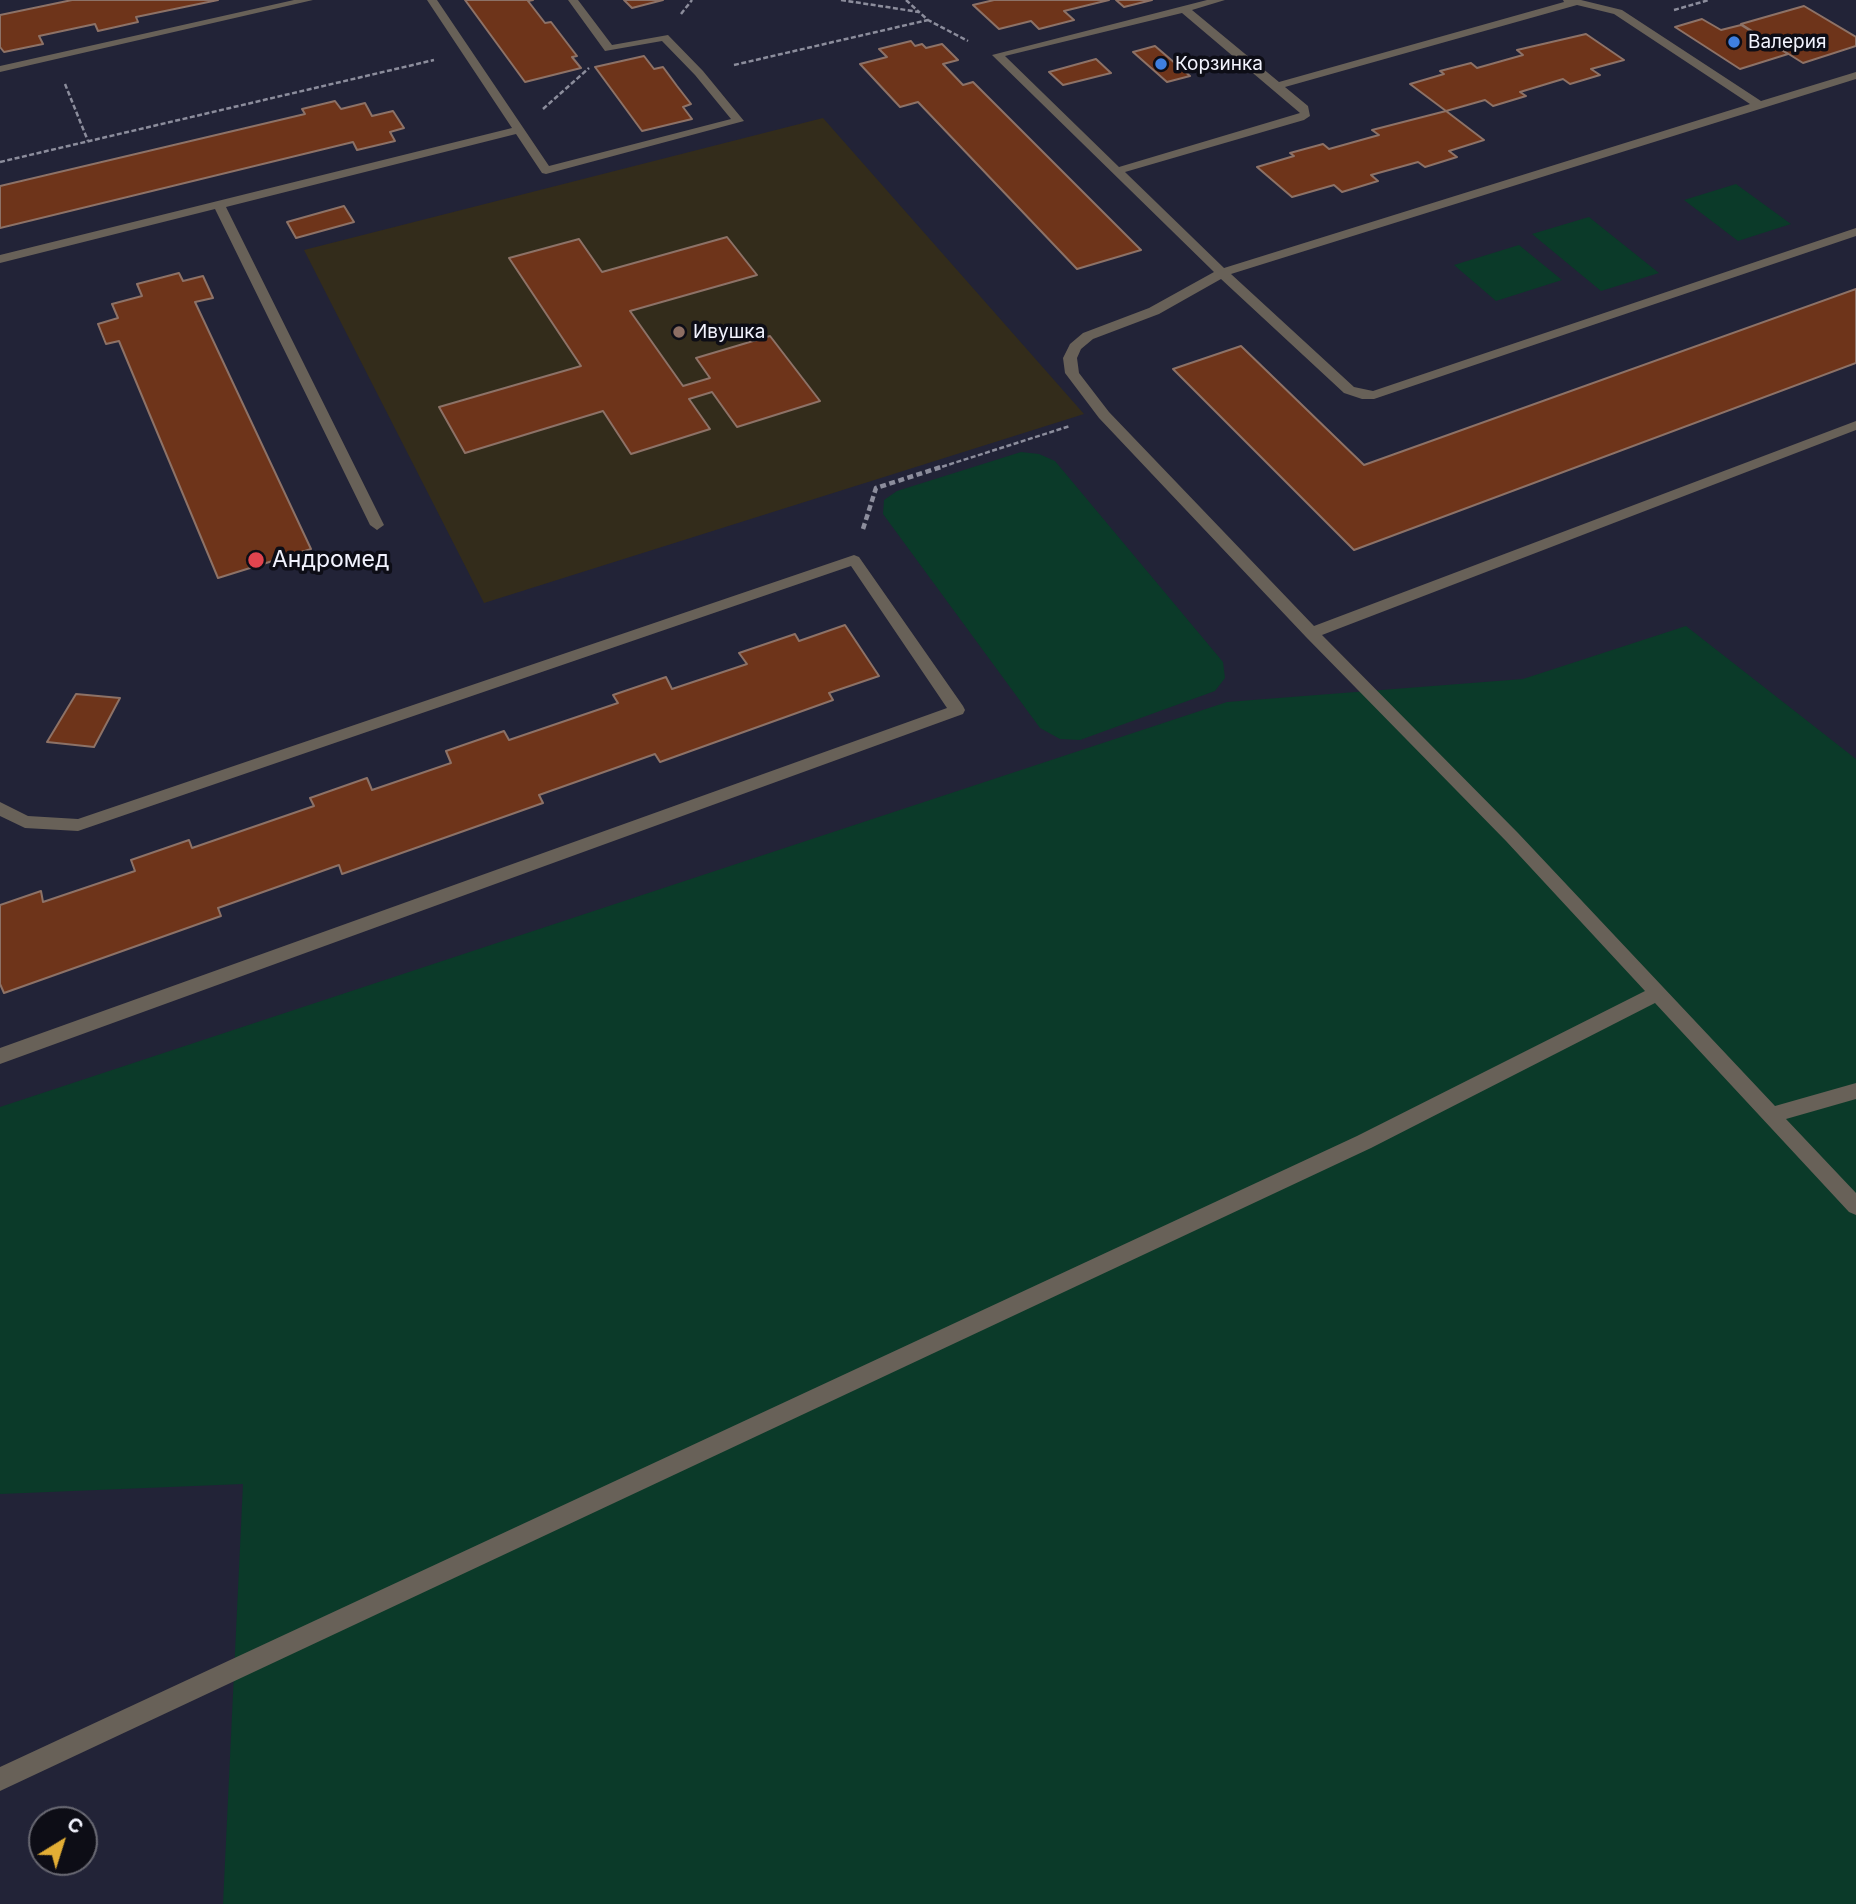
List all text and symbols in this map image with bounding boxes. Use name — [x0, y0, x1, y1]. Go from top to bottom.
place label: Валерия — [1748, 31, 1827, 53]
marker: Валерия — [1726, 34, 1742, 50]
place label: Корзинка — [1175, 53, 1263, 75]
marker: Корзинка — [1153, 56, 1169, 72]
place label: Ивушка — [693, 321, 765, 343]
marker: Ивушка — [671, 324, 687, 340]
place label: Андромед — [272, 546, 389, 574]
marker: Андромед — [246, 550, 266, 570]
north arrow — [28, 1806, 98, 1876]
text: С — [62, 1812, 88, 1839]

